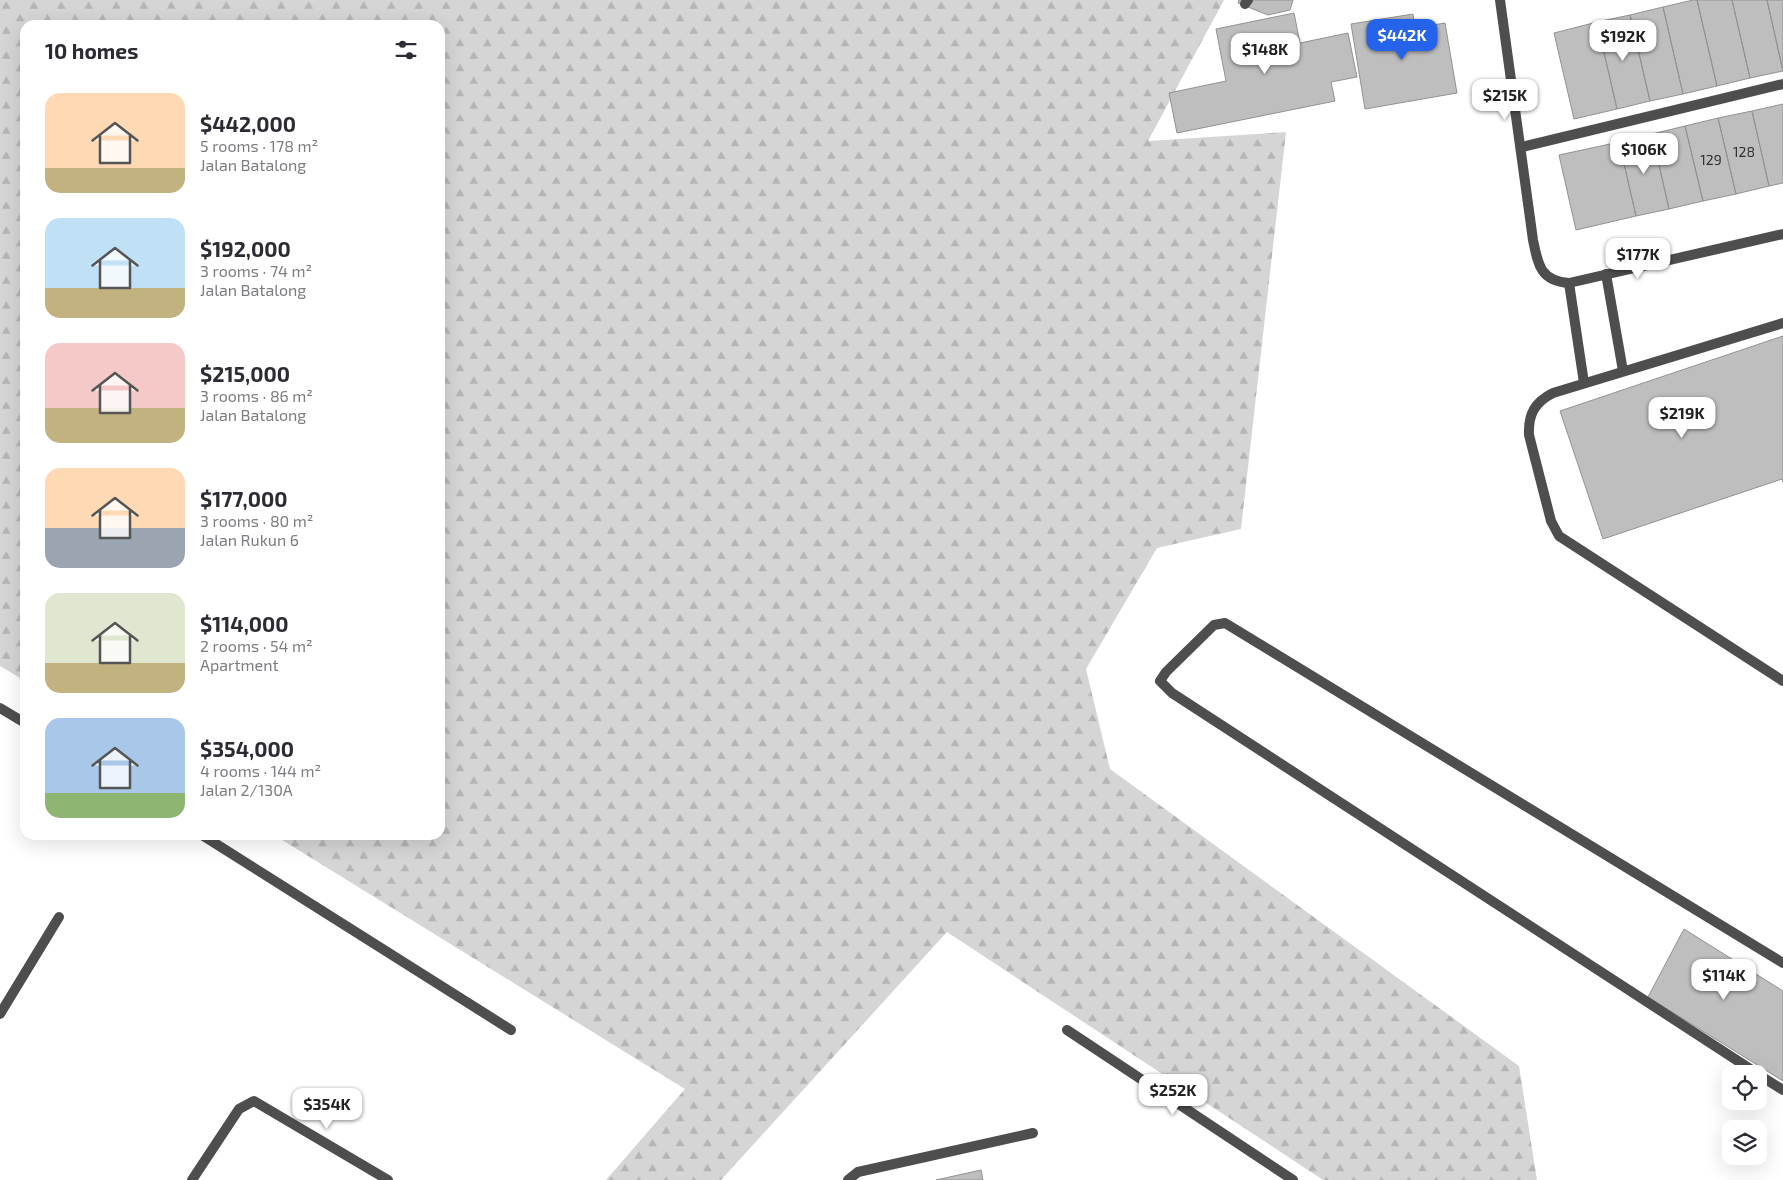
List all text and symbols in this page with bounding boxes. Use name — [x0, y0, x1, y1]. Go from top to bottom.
pin: $442K — [1367, 18, 1437, 61]
pin: $192K — [1588, 20, 1658, 62]
text: $442K — [1377, 25, 1427, 44]
text: $192K — [1600, 26, 1646, 45]
pin: $148K — [1230, 32, 1300, 75]
icon: filters — [392, 36, 420, 64]
text: 10 homes — [45, 38, 138, 63]
text: $148K — [1242, 39, 1288, 58]
pin: $215K — [1470, 78, 1540, 121]
text: $215K — [1483, 85, 1527, 104]
text: $442,000 — [200, 111, 296, 136]
icon: home — [85, 113, 145, 173]
pin: $106K — [1609, 132, 1679, 175]
text: 5 rooms · 178 m² — [200, 136, 318, 155]
text: $106K — [1621, 139, 1667, 158]
house number: 128 — [1733, 143, 1755, 160]
house number: 129 — [1700, 151, 1722, 168]
text: Jalan Batalong — [200, 155, 306, 174]
text: $192,000 — [200, 236, 291, 261]
icon: home — [85, 238, 145, 298]
pin: $177K — [1603, 238, 1673, 280]
text: $177K — [1616, 244, 1660, 263]
text: 3 rooms · 74 m² — [200, 261, 312, 280]
text: Jalan Batalong — [200, 280, 306, 299]
text: $215,000 — [200, 361, 290, 386]
icon: home — [85, 363, 145, 423]
text: 3 rooms · 86 m² — [200, 386, 313, 405]
pin: $219K — [1647, 396, 1717, 439]
text: $219K — [1659, 403, 1705, 422]
text: Jalan Batalong — [200, 405, 306, 424]
text: $177,000 — [200, 486, 287, 511]
icon: home — [85, 488, 145, 548]
text: 3 rooms · 80 m² — [200, 511, 313, 530]
text: Jalan Rukun 6 — [200, 530, 299, 549]
text: $114,000 — [200, 611, 289, 636]
icon: home — [85, 613, 145, 673]
text: 2 rooms · 54 m² — [200, 636, 313, 655]
text: Apartment — [200, 655, 279, 674]
text: $354,000 — [200, 736, 294, 761]
icon: home — [85, 738, 145, 798]
text: 4 rooms · 144 m² — [200, 761, 321, 780]
text: Jalan 2/130A — [200, 780, 293, 799]
pin: $114K — [1689, 958, 1759, 1001]
text: $114K — [1702, 965, 1746, 984]
map controls — [1722, 1065, 1767, 1165]
button: locate — [1722, 1065, 1767, 1110]
pin: $252K — [1138, 1074, 1208, 1116]
text: $252K — [1150, 1080, 1196, 1099]
pin: $354K — [292, 1088, 362, 1130]
text: $354K — [303, 1094, 351, 1113]
button: layers — [1722, 1120, 1767, 1165]

